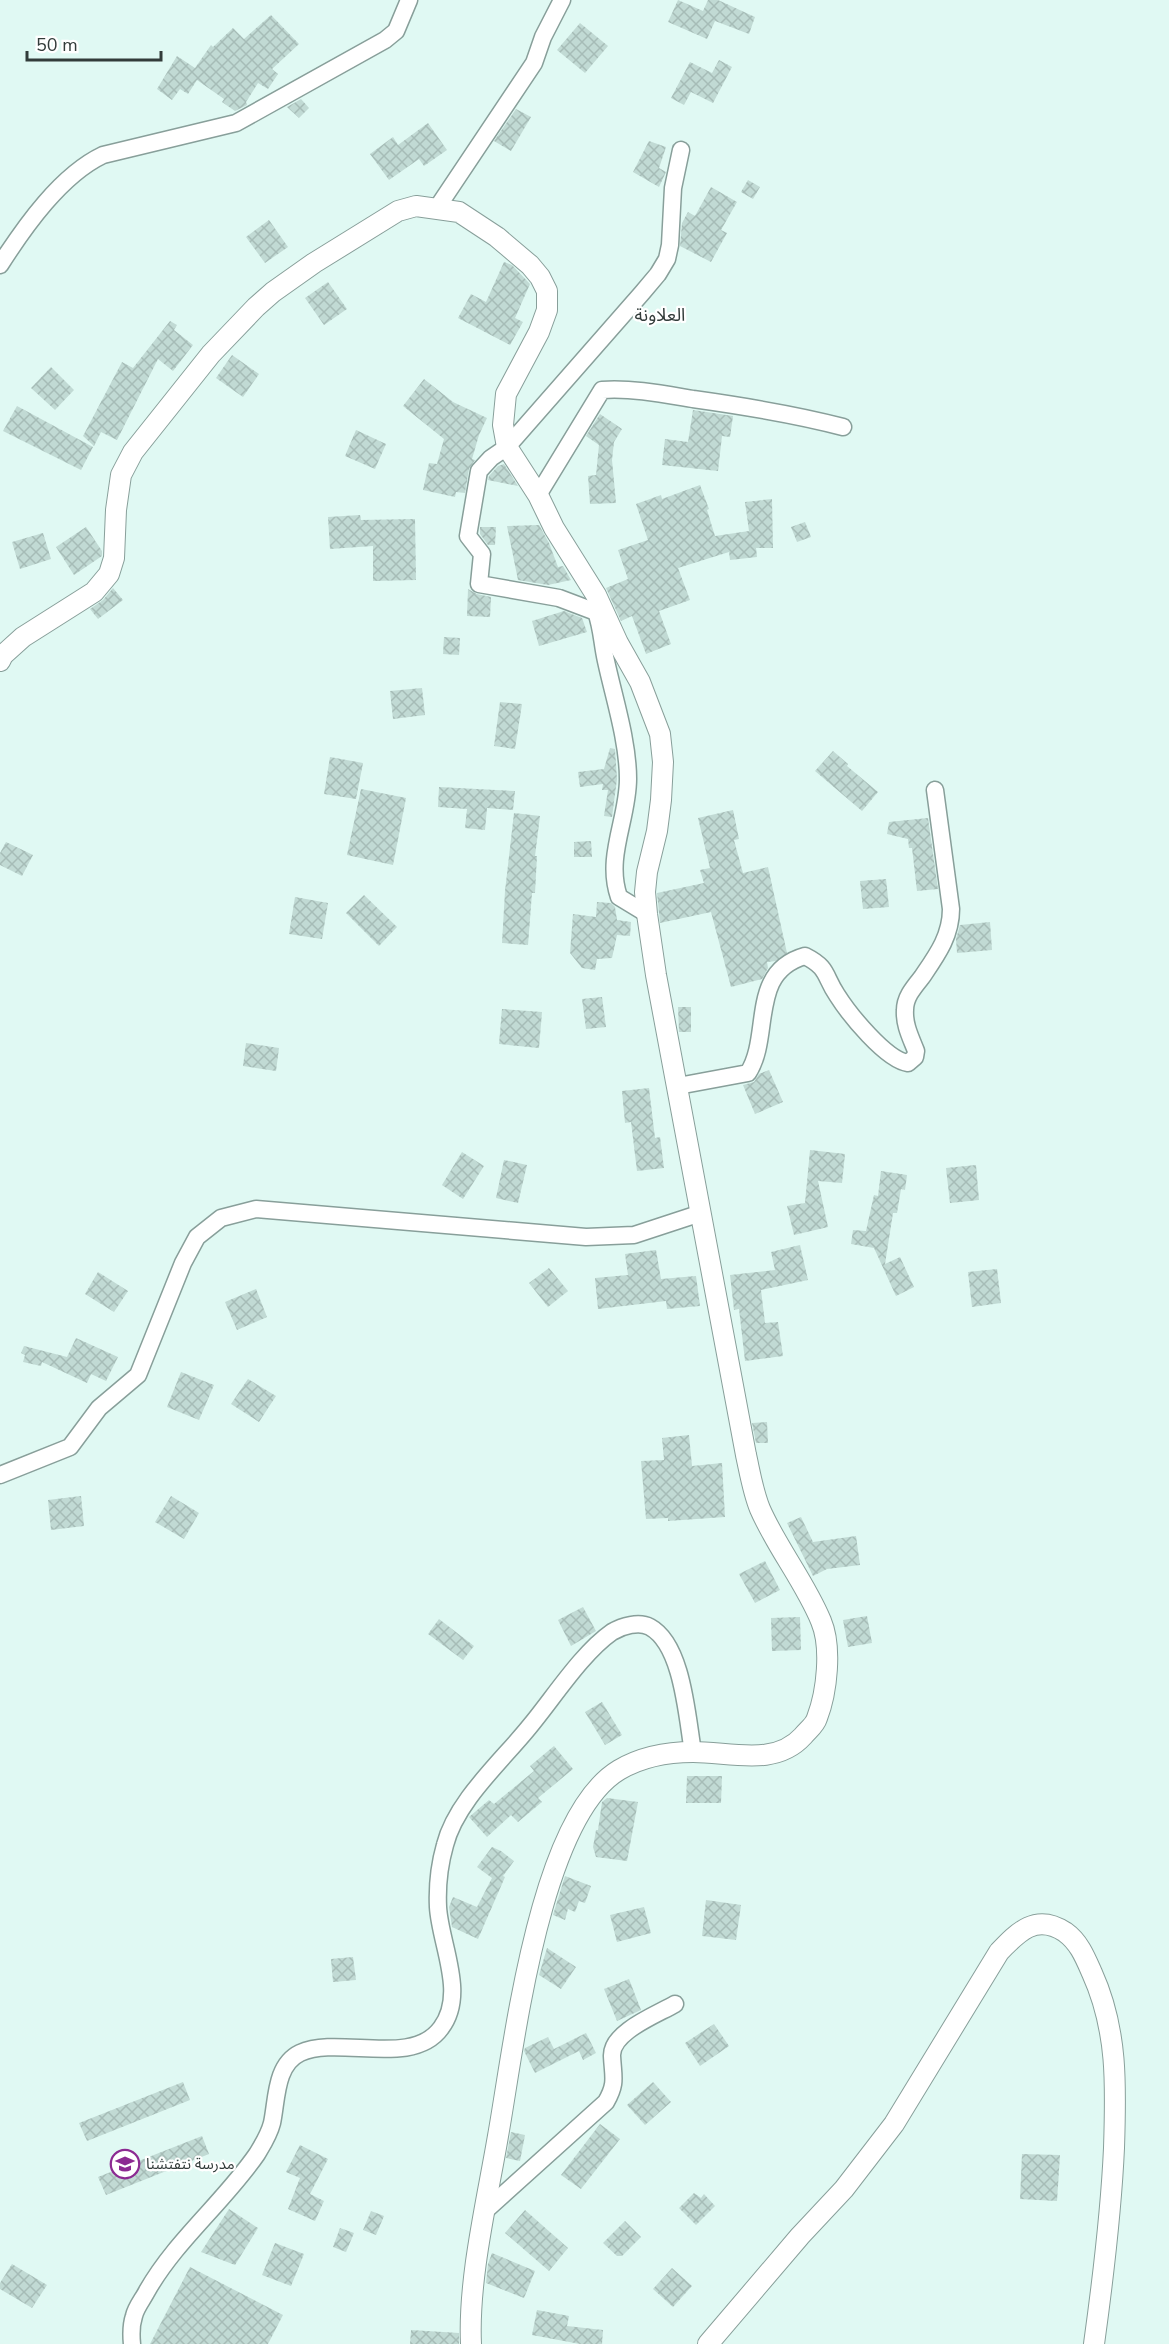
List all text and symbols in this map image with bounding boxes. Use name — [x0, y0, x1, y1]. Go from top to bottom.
scale bar — [27, 24, 160, 62]
text: 50 m — [36, 33, 78, 57]
district label: العلاونة — [635, 303, 685, 327]
school or university icon: مدرسة نتفتشنا — [109, 2148, 141, 2180]
place label: مدرسة نتفتشنا — [146, 2154, 235, 2174]

